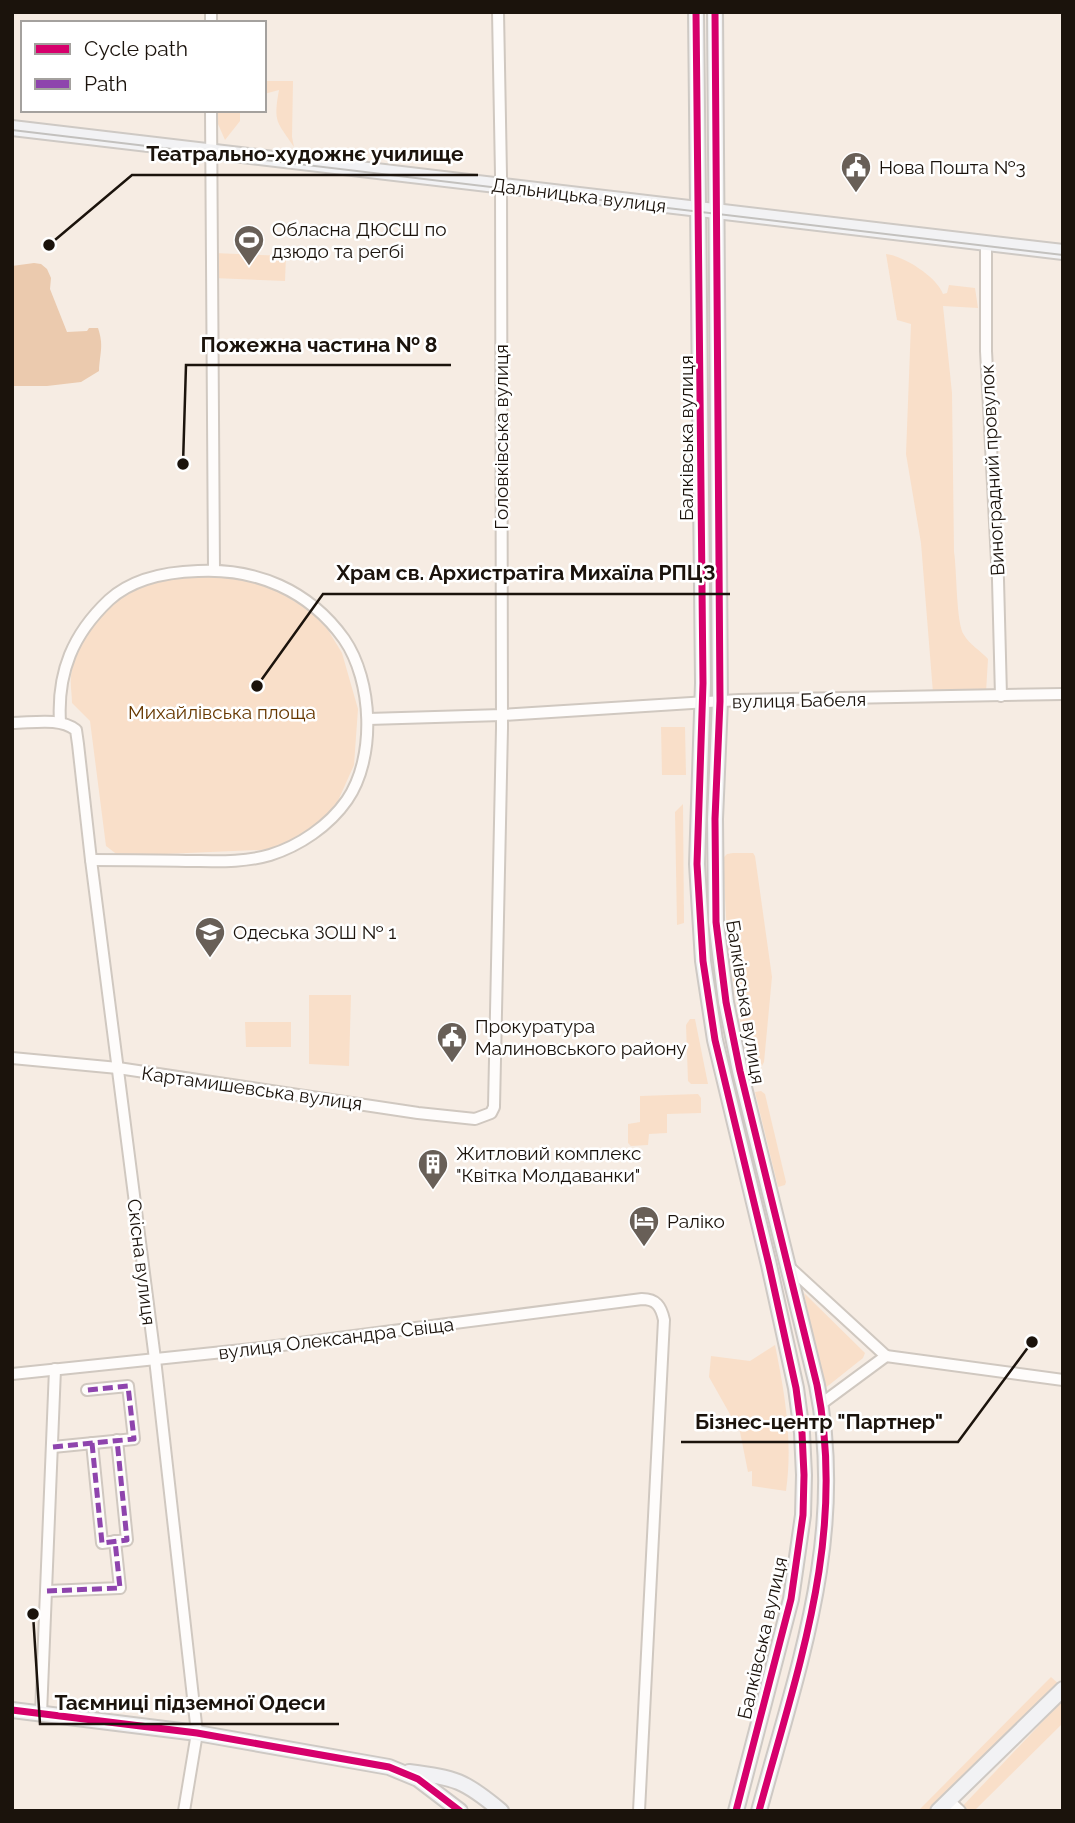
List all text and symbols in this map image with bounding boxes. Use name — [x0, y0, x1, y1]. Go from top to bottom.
legend — [21, 21, 266, 112]
text: Cycle path — [84, 36, 188, 61]
text: Path — [84, 71, 128, 96]
callout: Театрально-художнє училище — [132, 133, 478, 175]
text: Театрально-художнє училище — [146, 141, 464, 166]
public building icon: Нова Пошта №3 — [839, 150, 873, 194]
place label: Нова Пошта №3 — [879, 156, 1026, 178]
street label: Дальницька вулиця — [490, 173, 668, 217]
place label: Обласна ДЮСШ по дзюдо та регбі — [272, 218, 447, 262]
sports icon: Обласна ДЮСШ по дзюдо та регбі — [232, 223, 266, 267]
callout: Пожежна частина № 8 — [186, 323, 451, 365]
text: Пожежна частина № 8 — [201, 332, 437, 357]
street label: Головківська вулиця — [490, 344, 512, 530]
street label: Балківська вулиця — [675, 355, 697, 521]
street label: Виноградний провулок — [975, 364, 1009, 576]
callout: Храм св. Архистратіга Михаїла РПЦЗ — [323, 552, 730, 594]
text: Храм св. Архистратіга Михаїла РПЦЗ — [336, 560, 715, 585]
street label: вулиця Бабеля — [732, 688, 866, 712]
park label: Михайлівська площа — [128, 701, 316, 723]
school or university icon: Одеська ЗОШ № 1 — [193, 915, 227, 959]
street label: Балківська вулиця — [722, 918, 770, 1086]
place label: Одеська ЗОШ № 1 — [233, 921, 396, 943]
place label: Прокуратура Малиновського району — [475, 1015, 687, 1059]
public building icon: Прокуратура Малиновського району — [435, 1020, 469, 1064]
street label: Картамишевська вулиця — [140, 1062, 364, 1114]
place label: Житловий комплекс "Квітка Молдаванки" — [456, 1142, 641, 1186]
building icon: Житловий комплекс "Квітка Молдаванки" — [416, 1147, 450, 1191]
street label: Cкісна вулиця — [123, 1198, 161, 1326]
hotel icon: Раліко — [627, 1204, 661, 1248]
place label: Раліко — [667, 1210, 725, 1232]
street label: вулиця Олександра Свіща — [217, 1313, 455, 1363]
callout: Бізнес-центр "Партнер" — [681, 1400, 958, 1442]
text: Бізнес-центр "Партнер" — [695, 1409, 943, 1434]
street label: Балківська вулиця — [733, 1555, 791, 1721]
callout: Таємниці підземної Одеси — [40, 1682, 339, 1724]
text: Таємниці підземної Одеси — [54, 1690, 326, 1715]

